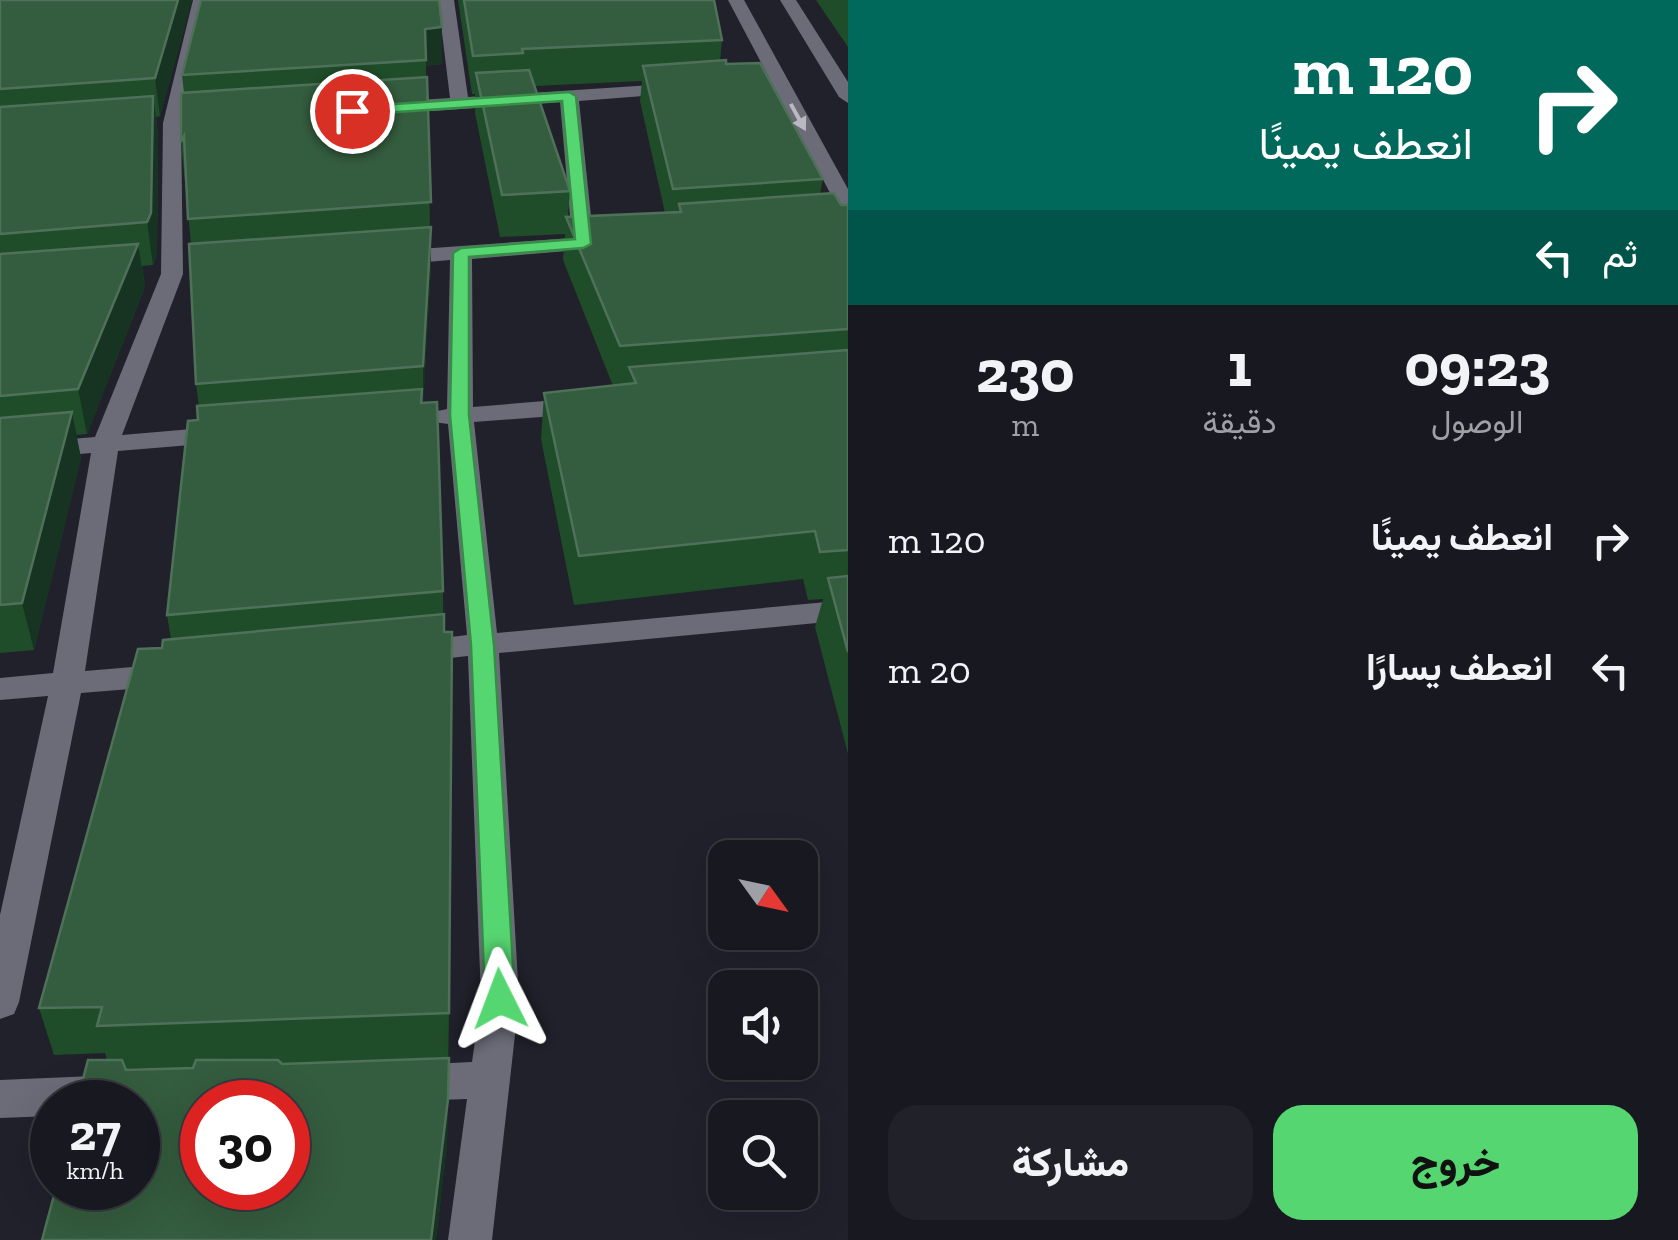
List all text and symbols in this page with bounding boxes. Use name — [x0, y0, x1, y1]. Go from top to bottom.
text: 120 m — [1292, 28, 1473, 112]
icon: right — [1508, 40, 1638, 170]
pin — [310, 69, 395, 154]
icon: arrive — [325, 84, 380, 139]
one-way arrow — [790, 102, 807, 131]
text: انعطف يمينًا — [1259, 117, 1473, 171]
icon: left — [1527, 230, 1582, 285]
text: ثم — [1602, 231, 1638, 277]
text: 1 — [1227, 329, 1252, 401]
text: 09:23 — [1404, 329, 1550, 401]
text: 230 — [976, 335, 1075, 407]
text: دقيقة — [1203, 403, 1277, 441]
text: الوصول — [1431, 403, 1523, 441]
text: m — [1011, 406, 1039, 444]
icon: right — [1583, 513, 1638, 568]
text: انعطف يمينًا — [1371, 514, 1553, 560]
text: 120 m — [888, 517, 986, 563]
icon: left — [1583, 643, 1638, 698]
text: انعطف يسارًا — [1366, 644, 1553, 690]
text: 20 m — [888, 647, 971, 693]
north arrow — [708, 840, 818, 950]
map controls — [708, 840, 818, 1210]
position arrow — [448, 947, 552, 1051]
button: sound — [708, 970, 818, 1080]
speed limit sign: 30 — [180, 1080, 310, 1210]
button: search — [708, 1100, 818, 1210]
text: 27 — [69, 1103, 121, 1163]
button: مشاركة — [888, 1105, 1253, 1220]
button: خروج — [1273, 1105, 1638, 1220]
text: km/h — [66, 1155, 124, 1185]

